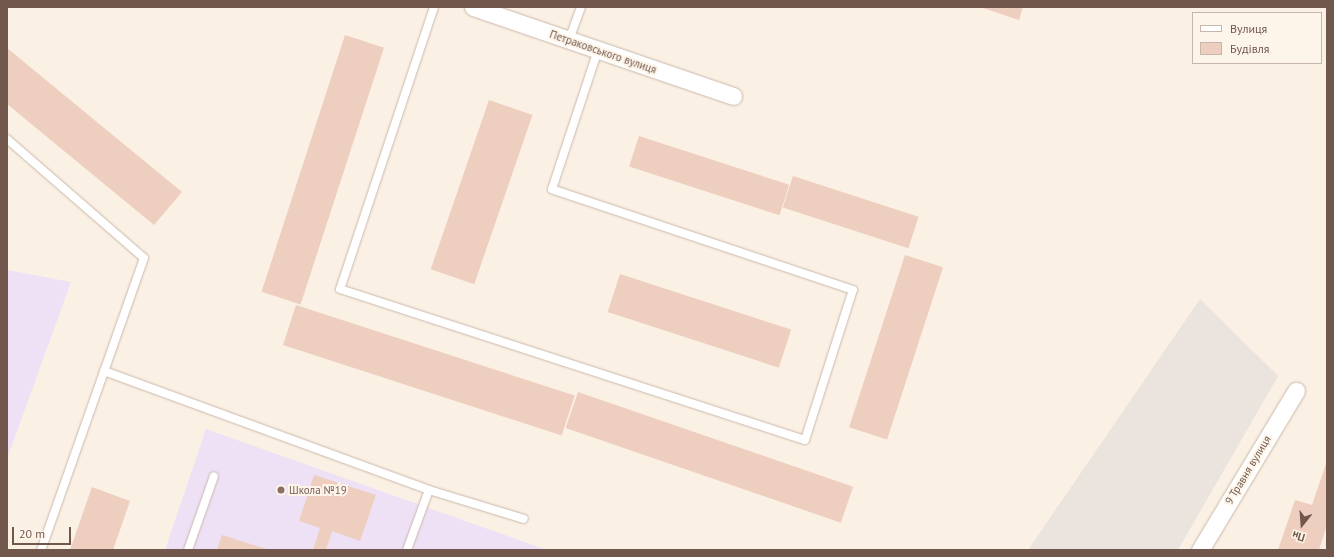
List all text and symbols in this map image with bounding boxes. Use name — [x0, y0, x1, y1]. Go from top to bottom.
legend — [1192, 12, 1322, 64]
text: Вулиця — [1230, 21, 1267, 36]
street label: Петраковського вулиця — [548, 27, 658, 77]
text: Будівля — [1230, 41, 1269, 56]
street label: 9 Травня вулиця — [1222, 433, 1274, 507]
place label: Школа №19 — [289, 483, 347, 497]
marker: Школа №19 — [276, 485, 286, 495]
north arrow — [1282, 505, 1322, 545]
scale bar — [14, 519, 73, 545]
text: 20 m — [19, 526, 45, 541]
text: Пн — [1290, 528, 1307, 545]

